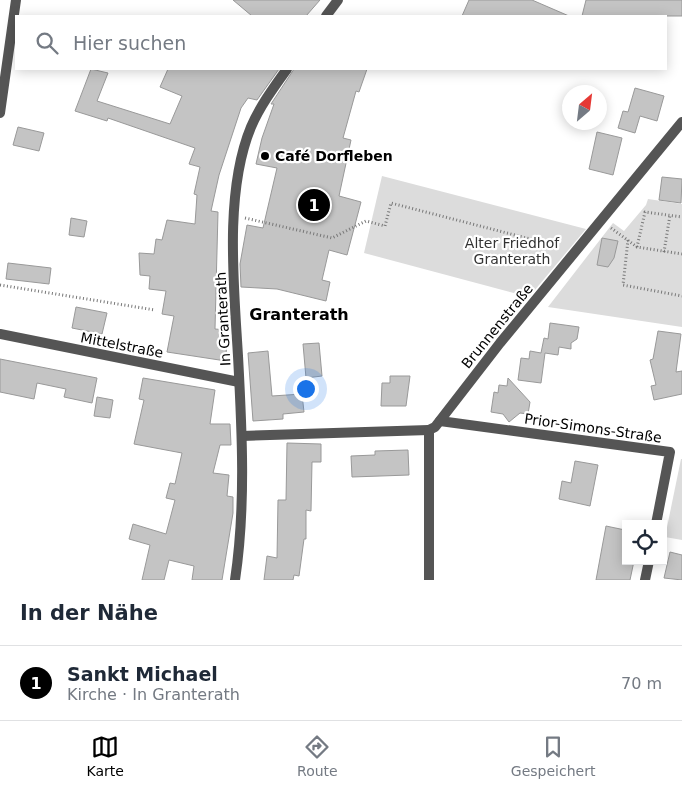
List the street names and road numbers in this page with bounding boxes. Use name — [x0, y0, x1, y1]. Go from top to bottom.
street label: In Granterath — [213, 271, 233, 367]
street label: Brunnenstraße — [458, 281, 536, 371]
street label: Mittelstraße — [79, 329, 165, 361]
street label: Prior-Simons-Straße — [523, 410, 663, 446]

